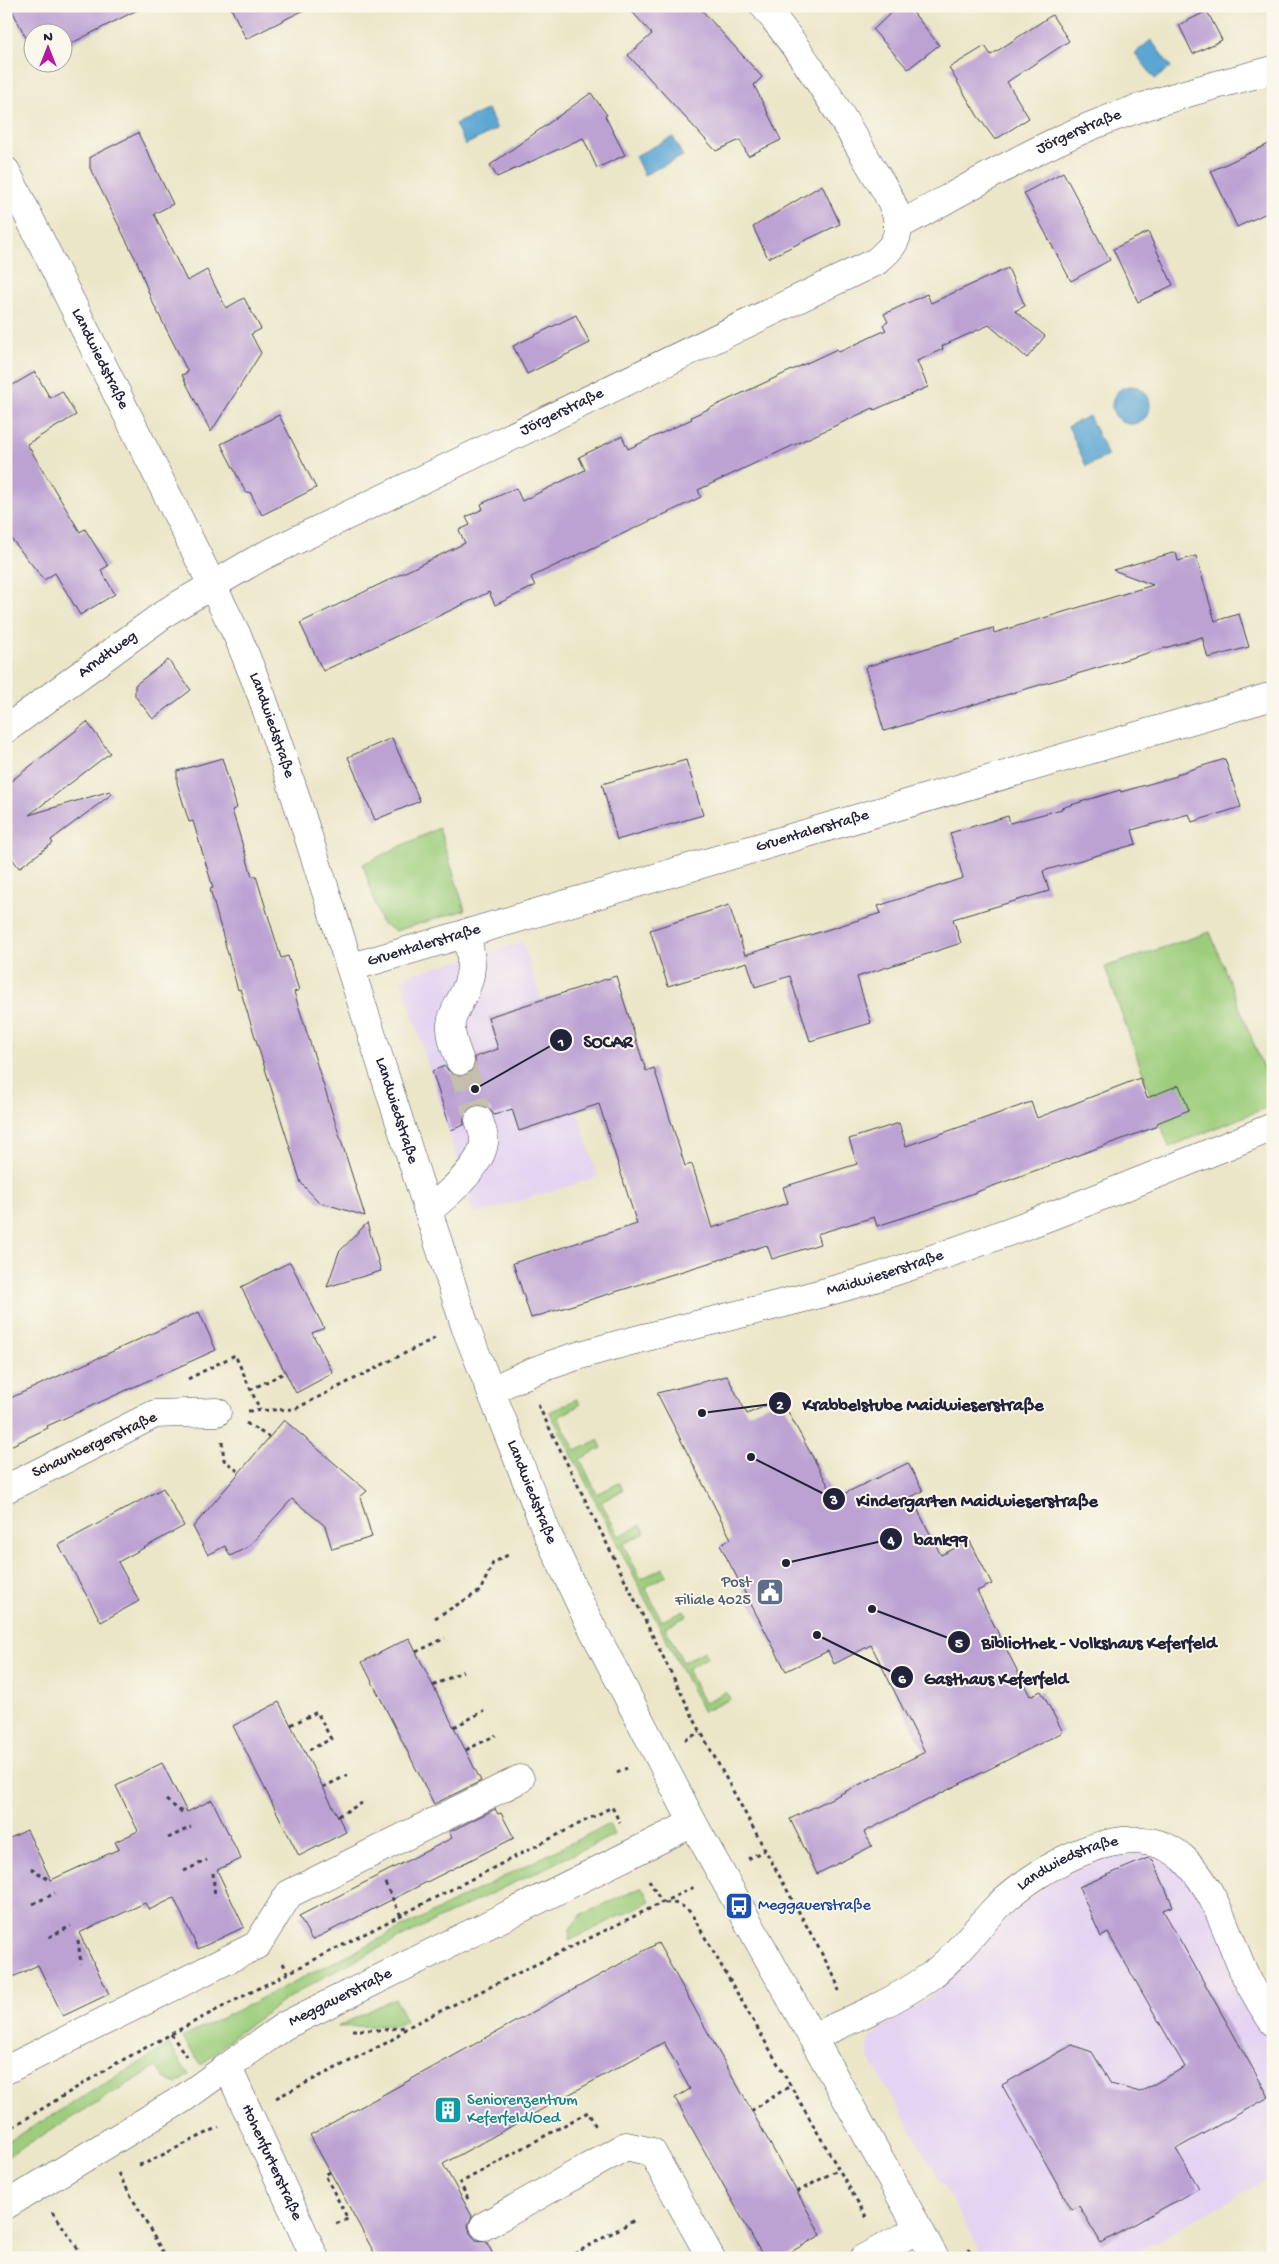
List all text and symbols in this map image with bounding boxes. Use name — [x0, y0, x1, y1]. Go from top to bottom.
north arrow — [22, 22, 72, 72]
text: N — [43, 29, 53, 46]
street label: Jörgerstraße — [1033, 105, 1125, 159]
street label: Landwiedstraße — [67, 305, 133, 413]
street label: Jörgerstraße — [517, 384, 608, 440]
street label: Arndtweg — [75, 627, 141, 683]
street label: Landwiedstraße — [244, 670, 299, 781]
street label: Gruentalerstraße — [754, 806, 872, 857]
street label: Gruentalerstraße — [365, 920, 483, 971]
callout: SOCAR — [549, 1024, 643, 1057]
text: SOCAR — [584, 1033, 634, 1054]
text: 1 — [557, 1034, 564, 1052]
street label: Landwiedstraße — [370, 1055, 422, 1167]
street label: Maidwieserstraße — [825, 1246, 947, 1301]
callout: Krabbelstube Maidwieserstraße — [767, 1387, 1053, 1420]
text: Krabbelstube Maidwieserstraße — [802, 1396, 1044, 1417]
text: 2 — [776, 1397, 784, 1415]
street label: Schaunbergerstraße — [29, 1408, 161, 1483]
street label: Landwiedstraße — [502, 1437, 561, 1548]
callout: Kindergarten Maidwieserstraße — [821, 1483, 1108, 1516]
text: 3 — [829, 1492, 838, 1510]
text: Kindergarten Maidwieserstraße — [855, 1492, 1098, 1513]
callout: bank99 — [879, 1522, 978, 1555]
text: bank99 — [913, 1531, 968, 1552]
text: 4 — [886, 1532, 895, 1550]
place label: Post Filiale 4025 — [674, 1574, 752, 1611]
public building icon: Post Filiale 4025 — [755, 1577, 785, 1607]
callout: Bibliothek - Volkshaus Keferfeld — [947, 1626, 1227, 1659]
text: Bibliothek - Volkshaus Keferfeld — [981, 1634, 1219, 1655]
text: 5 — [955, 1635, 963, 1653]
callout: Gasthaus Keferfeld — [889, 1661, 1078, 1694]
text: Gasthaus Keferfeld — [924, 1670, 1070, 1691]
text: 6 — [898, 1671, 906, 1689]
street label: Landwiedstraße — [1014, 1832, 1121, 1895]
bus stop icon: Meggauerstraße — [724, 1891, 754, 1921]
place label: Meggauerstraße — [758, 1897, 872, 1916]
street label: Meggauerstraße — [286, 1964, 396, 2032]
place label: Seniorenzentrum Keferfeld/Oed — [467, 2092, 578, 2129]
building icon: Seniorenzentrum Keferfeld/Oed — [433, 2095, 463, 2125]
street label: Hohenfurterstraße — [237, 2102, 306, 2224]

